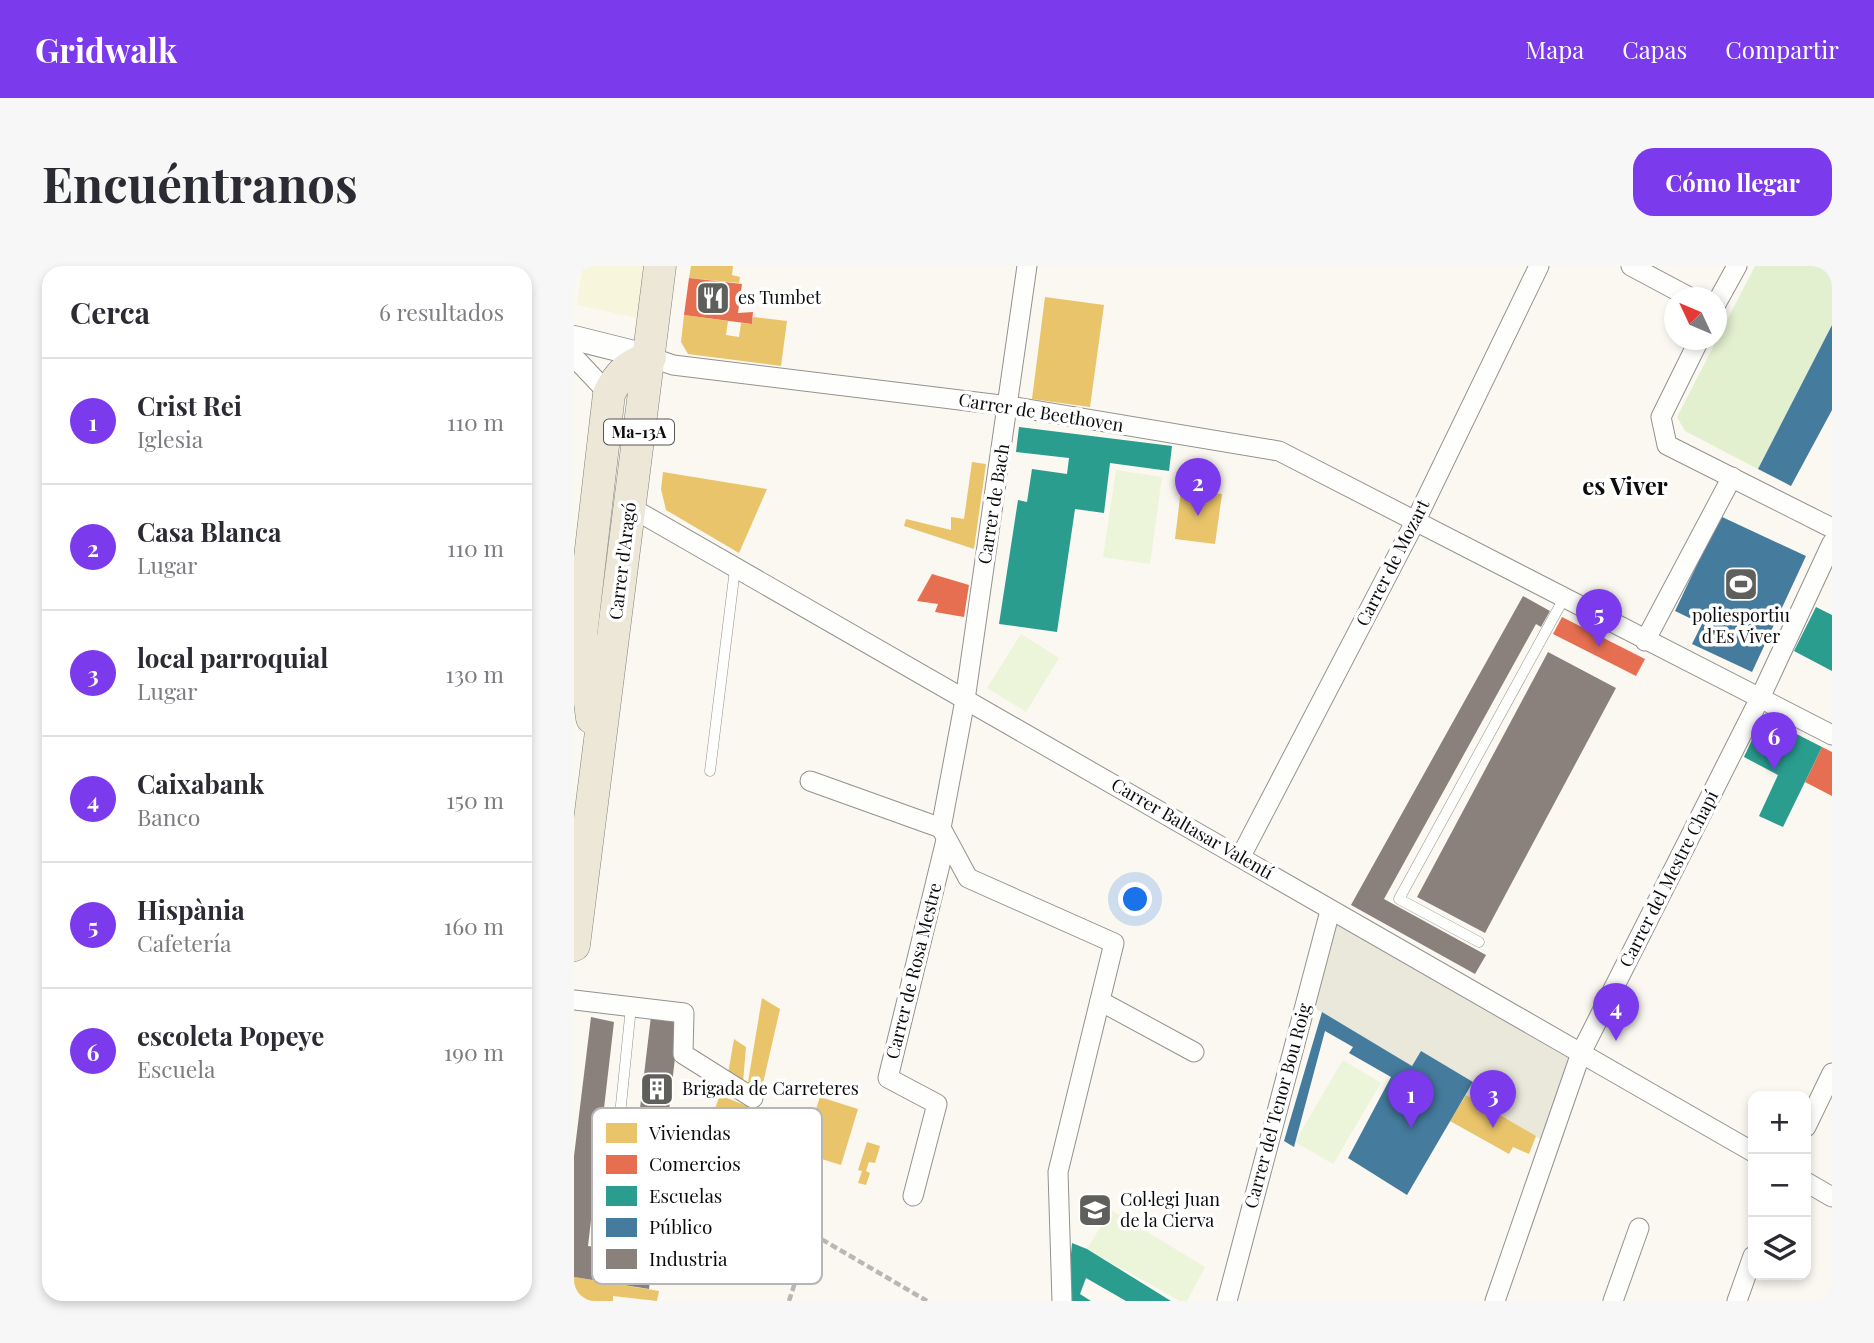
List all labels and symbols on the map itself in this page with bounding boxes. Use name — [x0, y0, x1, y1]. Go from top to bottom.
restaurant icon: es Tumbet — [694, 279, 732, 317]
place label: es Tumbet — [738, 285, 822, 309]
north arrow — [1664, 287, 1727, 350]
street label: Carrer de Beethoven — [957, 387, 1126, 437]
road number: Ma-13A — [604, 420, 674, 444]
street label: Carrer de Bach — [972, 441, 1014, 566]
pin: 2 — [1175, 458, 1221, 516]
district label: es Viver — [1582, 469, 1669, 501]
street label: Carrer de Mozart — [1350, 494, 1435, 630]
street label: Carrer d'Aragó — [603, 500, 641, 621]
sports icon: poliesportiu d'Es Viver — [1722, 565, 1760, 603]
pin: 5 — [1576, 589, 1622, 647]
place label: poliesportiu d'Es Viver — [1692, 603, 1791, 648]
pin: 6 — [1751, 712, 1797, 770]
street label: Carrer Baltasar Valentí — [1107, 772, 1278, 884]
street label: Carrer del Mestre Chapí — [1613, 786, 1723, 971]
street label: Carrer de Rosa Mestre — [880, 880, 947, 1061]
your location — [1118, 882, 1152, 916]
pin: 4 — [1593, 983, 1639, 1041]
street label: Carrer del Tenor Bou Roig — [1238, 1000, 1316, 1211]
building icon: Brigada de Carreteres — [638, 1070, 676, 1108]
pin: 1 — [1388, 1070, 1434, 1128]
pin: 3 — [1470, 1070, 1516, 1128]
place label: Brigada de Carreteres — [682, 1076, 859, 1100]
legend — [592, 1108, 822, 1284]
text: Viviendas — [648, 1119, 731, 1145]
text: Comercios — [649, 1150, 741, 1176]
text: Escuelas — [649, 1182, 722, 1208]
place label: Col·legi Juan de la Cierva — [1120, 1187, 1220, 1232]
school or university icon: Col·legi Juan de la Cierva — [1076, 1191, 1114, 1229]
text: Público — [649, 1213, 712, 1239]
text: Industria — [649, 1245, 728, 1271]

